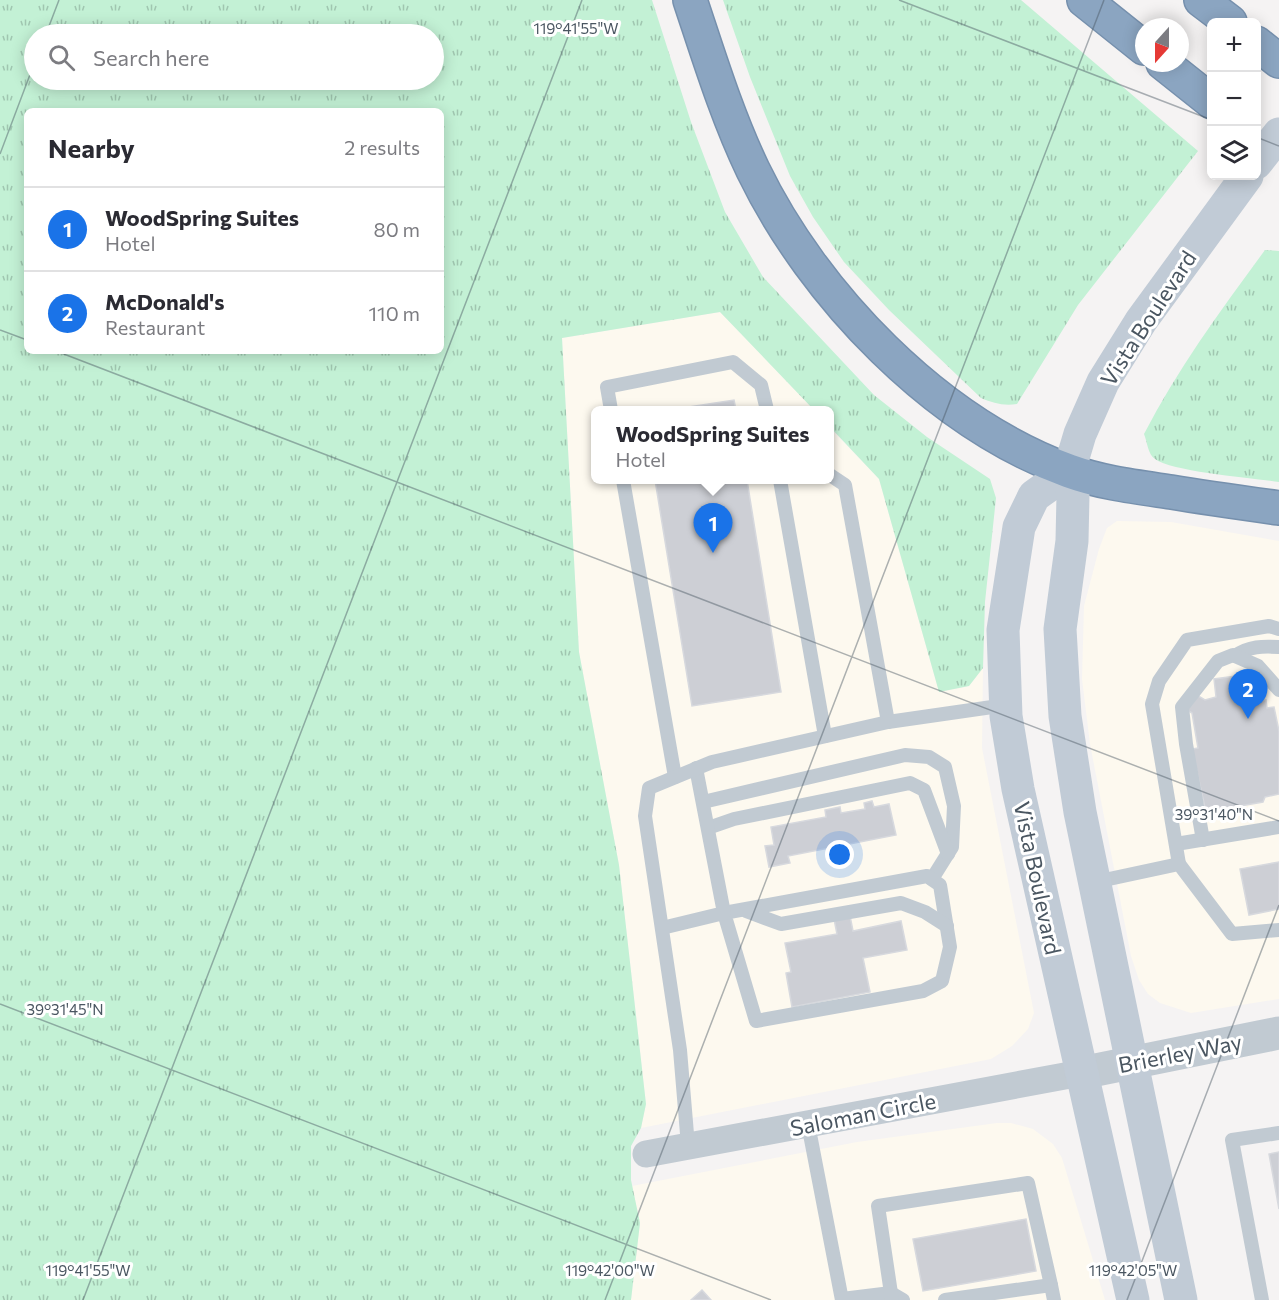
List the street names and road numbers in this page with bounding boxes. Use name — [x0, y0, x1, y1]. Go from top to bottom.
street label: Vista Boulevard — [1094, 245, 1202, 391]
street label: Vista Boulevard — [1009, 799, 1067, 957]
street label: Brierley Way — [1116, 1028, 1244, 1078]
street label: Saloman Circle — [788, 1087, 938, 1141]

